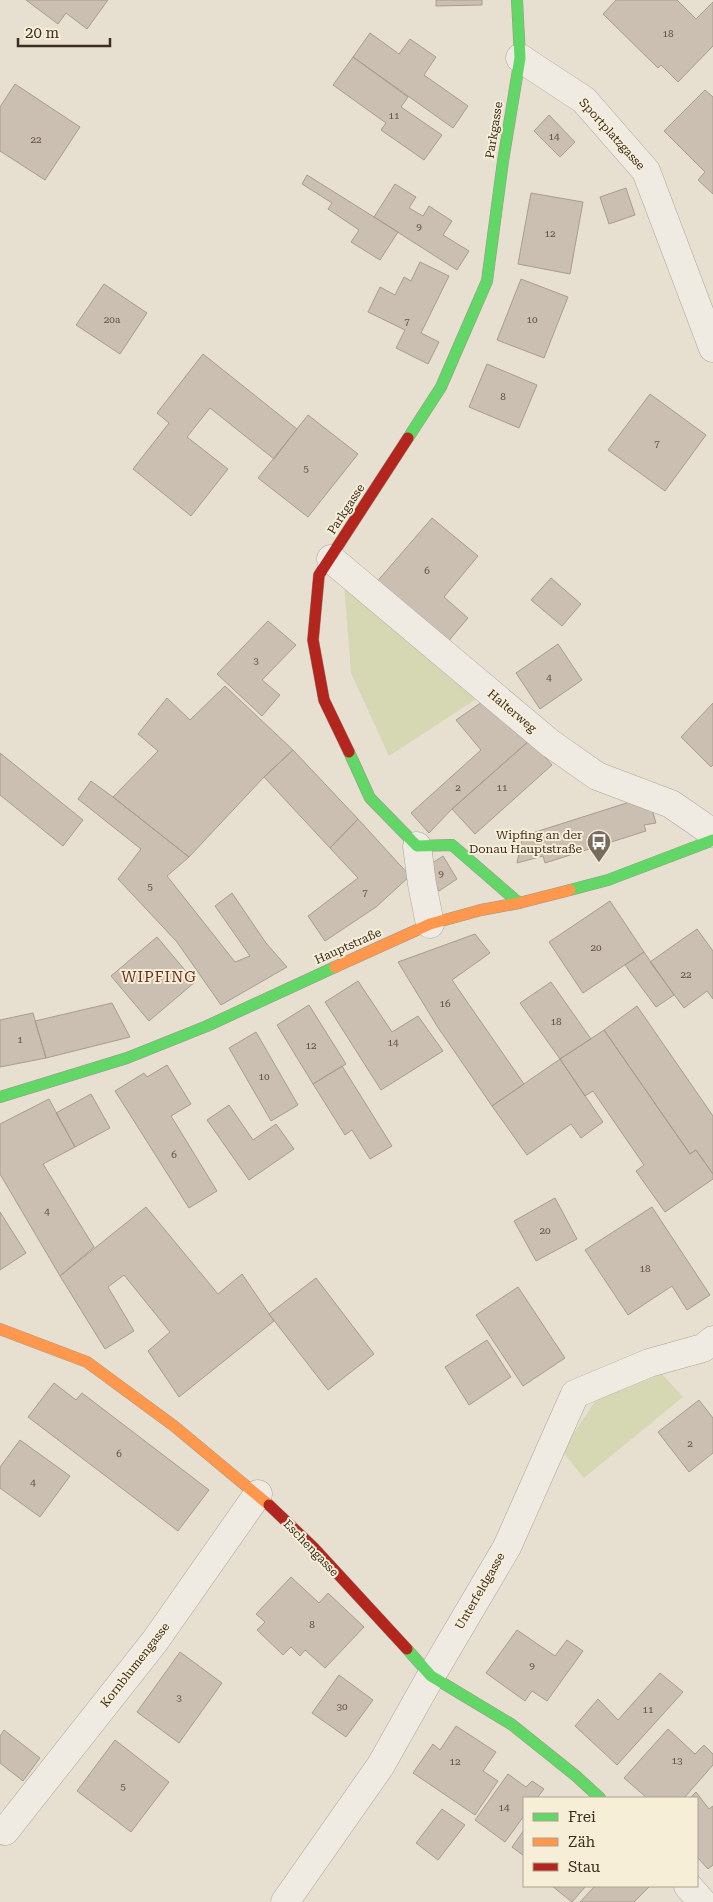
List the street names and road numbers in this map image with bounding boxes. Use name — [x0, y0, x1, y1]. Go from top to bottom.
street label: Sportplatzgasse — [576, 95, 648, 173]
street label: Parkgasse — [483, 100, 505, 159]
street label: Parkgasse — [325, 481, 368, 537]
street label: Halterweg — [485, 687, 539, 736]
street label: Hauptstraße — [312, 925, 384, 967]
street label: Eschengasse — [281, 1517, 342, 1580]
street label: Unterfeldgasse — [452, 1550, 508, 1632]
street label: Kornblumengasse — [98, 1620, 173, 1710]

